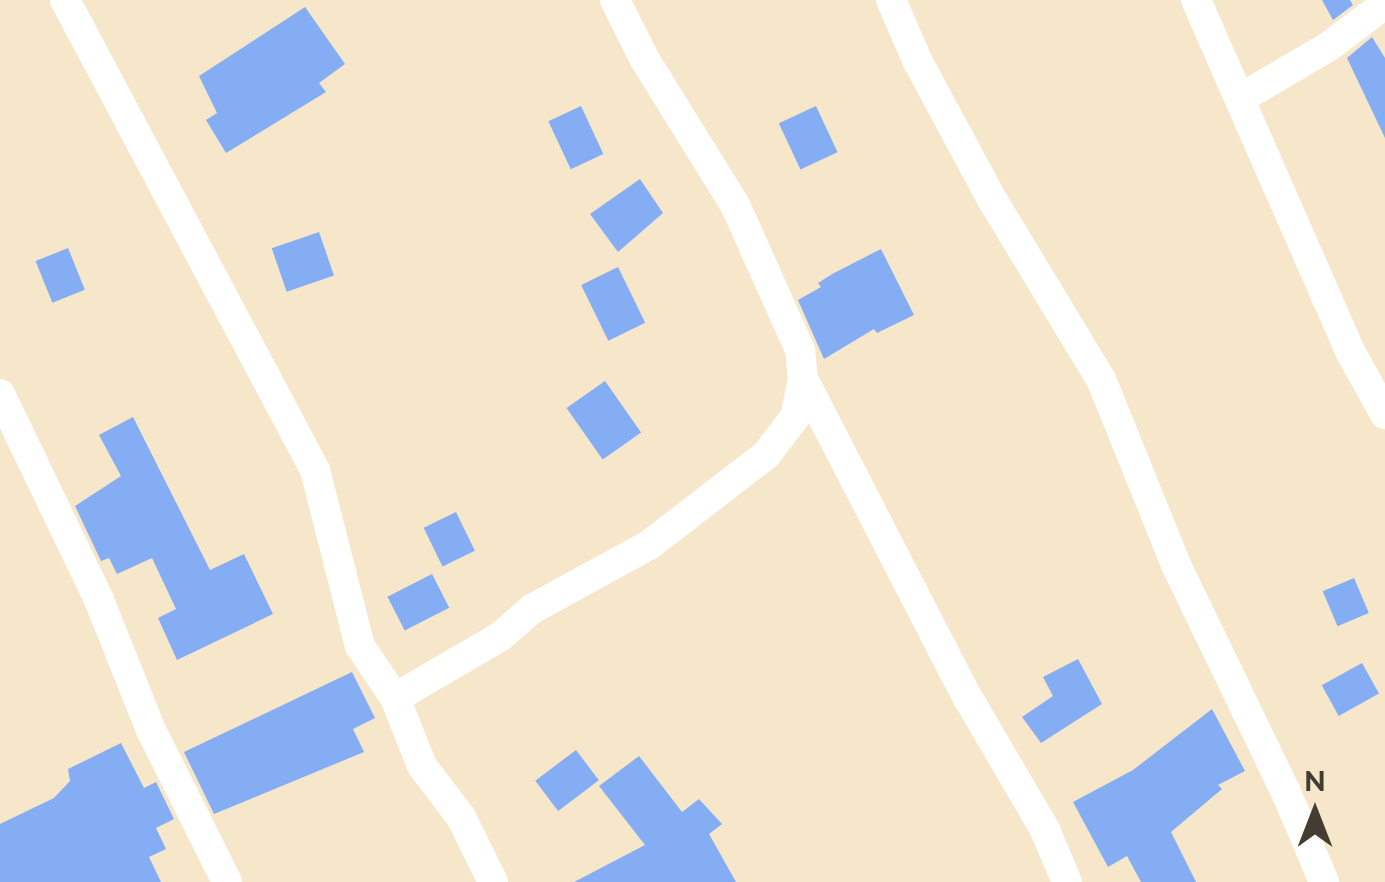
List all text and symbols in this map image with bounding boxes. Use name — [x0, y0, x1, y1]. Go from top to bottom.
north arrow — [1265, 762, 1365, 862]
text: N — [1304, 765, 1326, 798]

